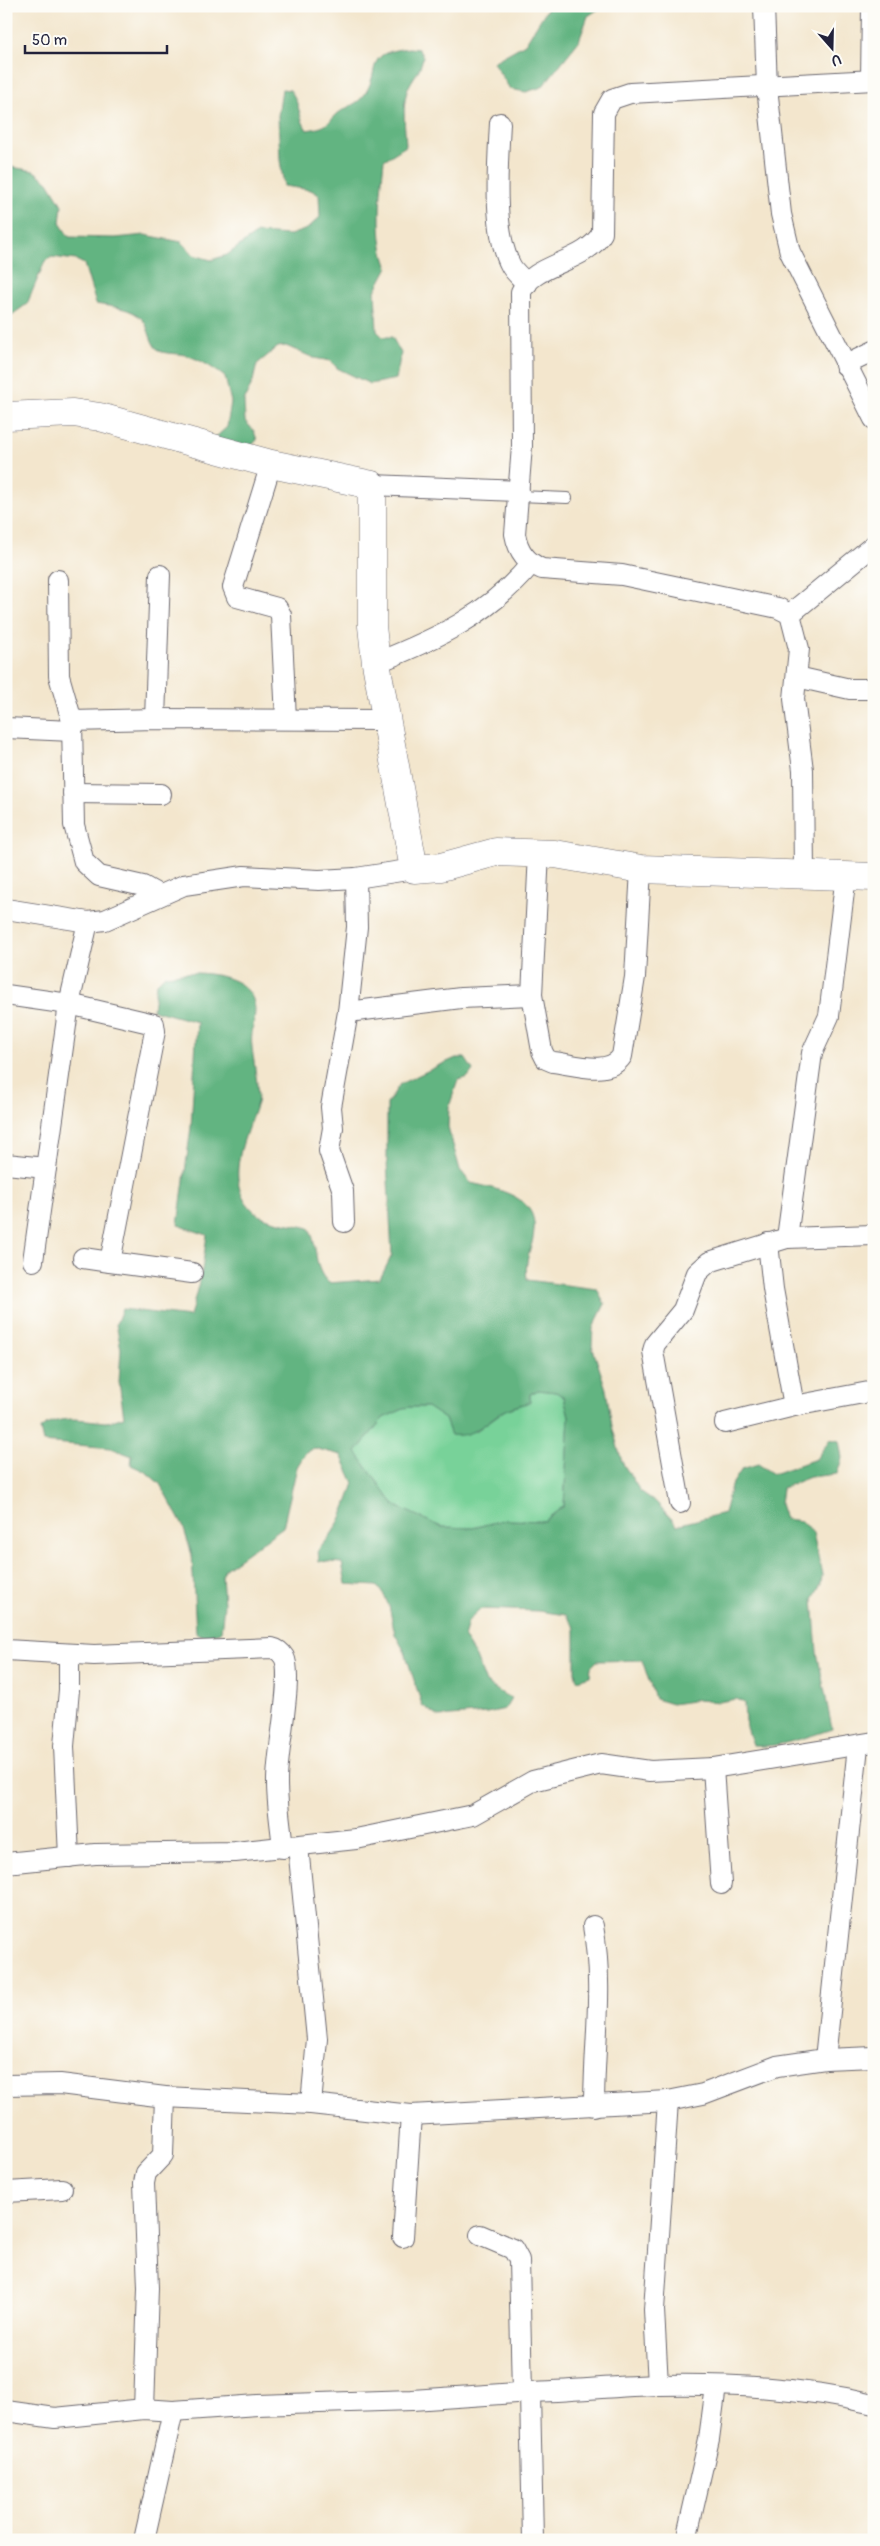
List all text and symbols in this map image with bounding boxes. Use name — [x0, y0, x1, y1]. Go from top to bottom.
scale bar — [25, 22, 168, 54]
north arrow — [808, 22, 858, 72]
text: 50 m — [32, 31, 67, 50]
text: U — [829, 50, 844, 69]

